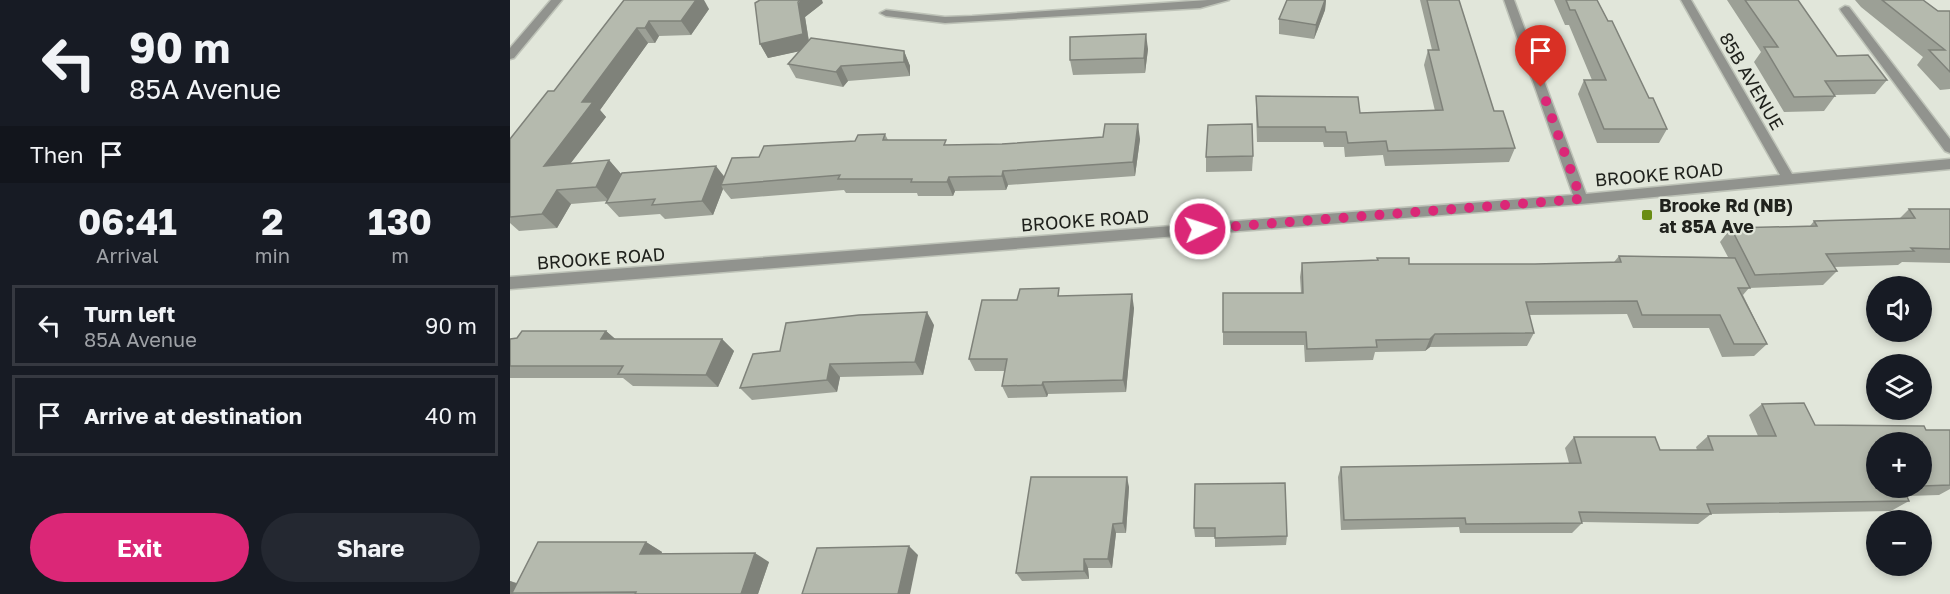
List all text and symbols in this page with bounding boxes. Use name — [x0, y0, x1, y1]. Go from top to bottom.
text: 90 m — [129, 22, 230, 72]
icon: left — [30, 24, 108, 102]
pin — [1515, 25, 1566, 87]
street label: 85B AVENUE — [1715, 28, 1789, 134]
icon: arrive — [1524, 34, 1557, 67]
text: 85A Avenue — [129, 73, 281, 105]
icon: arrive — [95, 138, 128, 171]
text: Then — [30, 141, 83, 168]
street label: BROOKE ROAD — [1594, 157, 1724, 191]
place label: Brooke Rd (NB) at 85A Ave — [1659, 194, 1793, 237]
position arrow — [1168, 197, 1232, 261]
text: 06:41 — [78, 200, 177, 243]
text: 2 — [261, 200, 283, 243]
text: 130 — [368, 200, 432, 243]
street label: BROOKE ROAD — [1020, 205, 1150, 235]
marker: Brooke Rd (NB) at 85A Ave — [1640, 208, 1654, 222]
text: Arrival — [96, 243, 159, 267]
text: min — [255, 243, 290, 267]
text: m — [391, 243, 409, 267]
street label: BROOKE ROAD — [536, 243, 666, 273]
map controls — [1866, 276, 1932, 576]
button: sound — [1866, 276, 1932, 342]
text: Turn left — [84, 300, 175, 327]
icon: left — [33, 309, 66, 342]
text: 90 m — [425, 312, 477, 339]
text: 85A Avenue — [84, 327, 197, 351]
button: layers — [1866, 354, 1932, 420]
icon: arrive — [33, 399, 66, 432]
text: Arrive at destination — [84, 402, 302, 429]
text: 40 m — [425, 402, 477, 429]
button: + — [1866, 432, 1932, 498]
button: − — [1866, 510, 1932, 576]
button: Exit — [30, 513, 249, 582]
button: Share — [261, 513, 480, 582]

